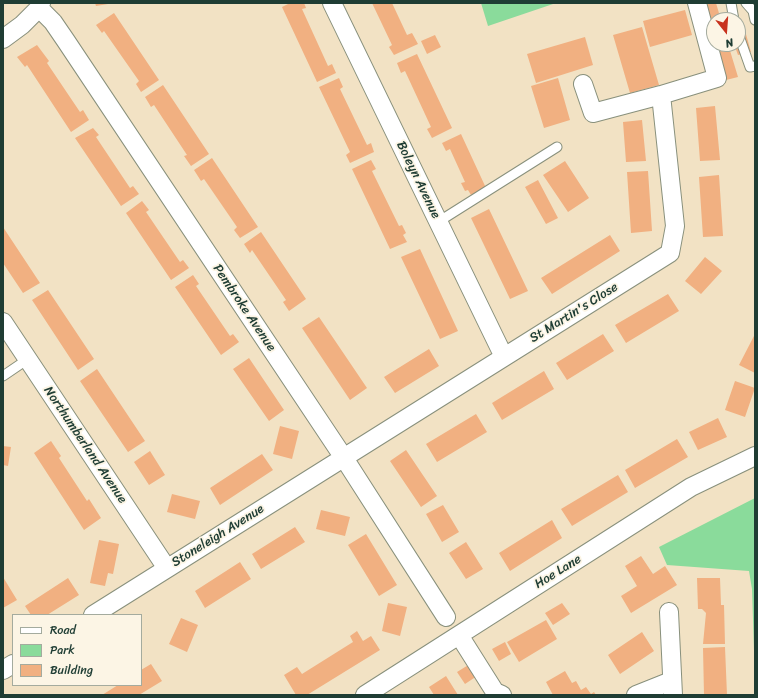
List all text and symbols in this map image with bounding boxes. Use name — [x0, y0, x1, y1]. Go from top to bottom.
north arrow — [706, 12, 746, 52]
text: N — [723, 33, 736, 53]
street label: Boleyn Avenue — [393, 139, 443, 221]
street label: Pembroke Avenue — [209, 262, 279, 354]
street label: St Martin's Close — [527, 280, 621, 346]
street label: Northumberland Avenue — [40, 383, 130, 507]
street label: Stoneleigh Avenue — [169, 501, 267, 571]
street label: Hoe Lane — [532, 552, 584, 592]
legend — [12, 614, 142, 686]
text: Road — [50, 619, 76, 641]
text: Park — [50, 639, 75, 661]
text: Building — [50, 659, 93, 681]

